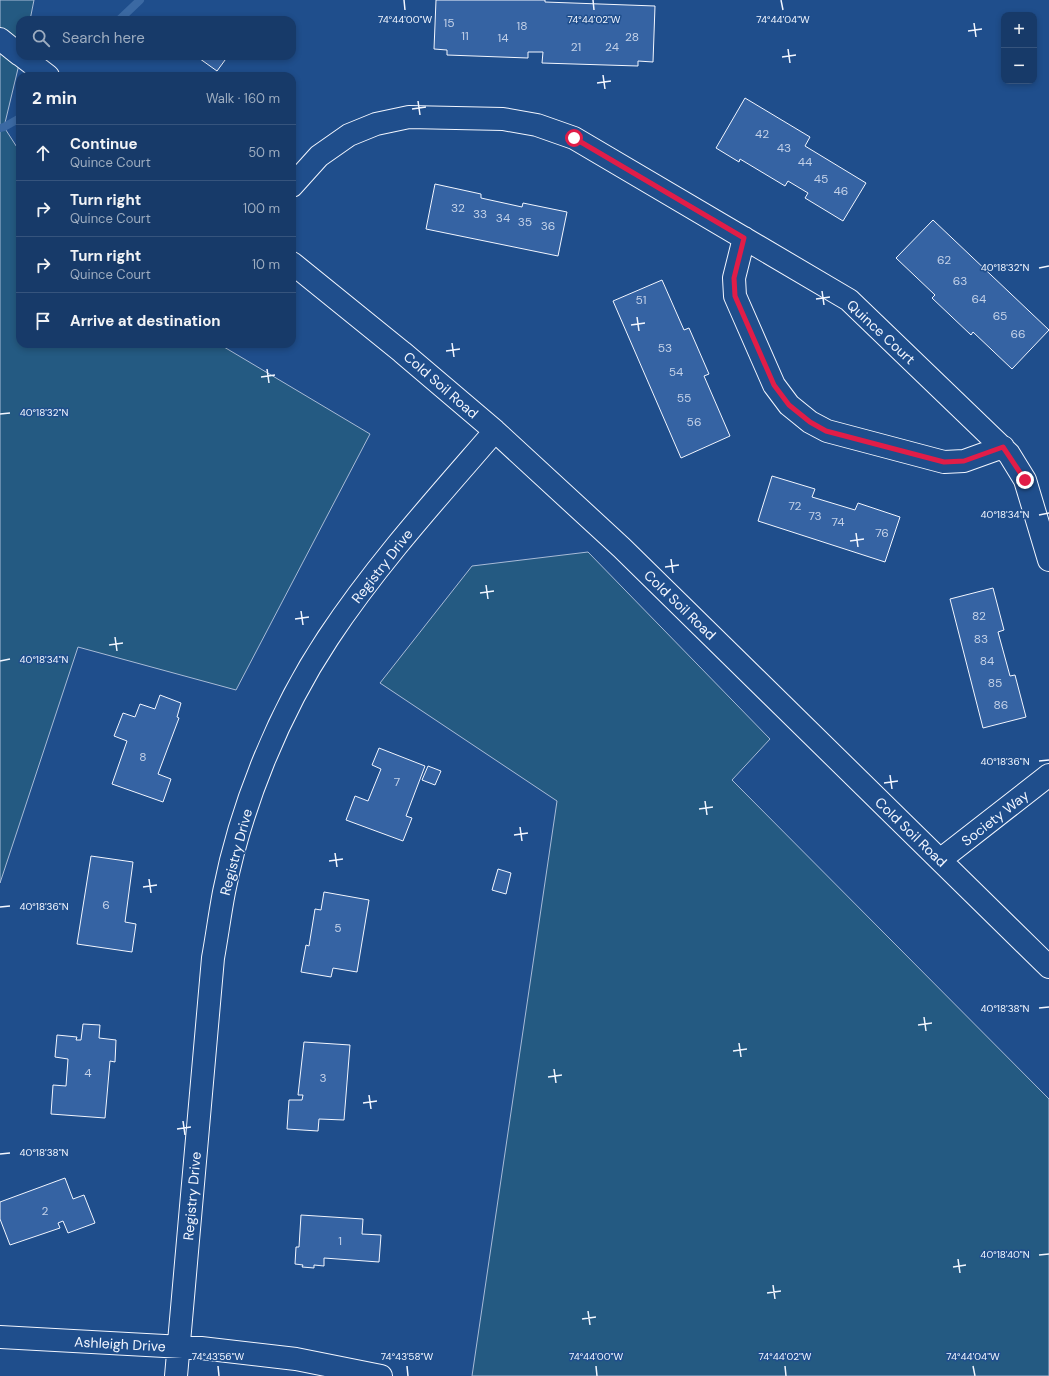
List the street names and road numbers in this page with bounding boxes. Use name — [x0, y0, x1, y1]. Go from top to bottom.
street label: Quince Court — [843, 296, 919, 368]
street label: Cold Soil Road — [400, 348, 482, 422]
street label: Registry Drive — [348, 525, 417, 607]
street label: Cold Soil Road — [640, 566, 720, 644]
street label: Society Way — [958, 786, 1032, 850]
street label: Cold Soil Road — [871, 793, 951, 871]
street label: Registry Drive — [216, 807, 256, 897]
street label: Registry Drive — [179, 1151, 205, 1241]
street label: Ashleigh Drive — [74, 1333, 166, 1355]

